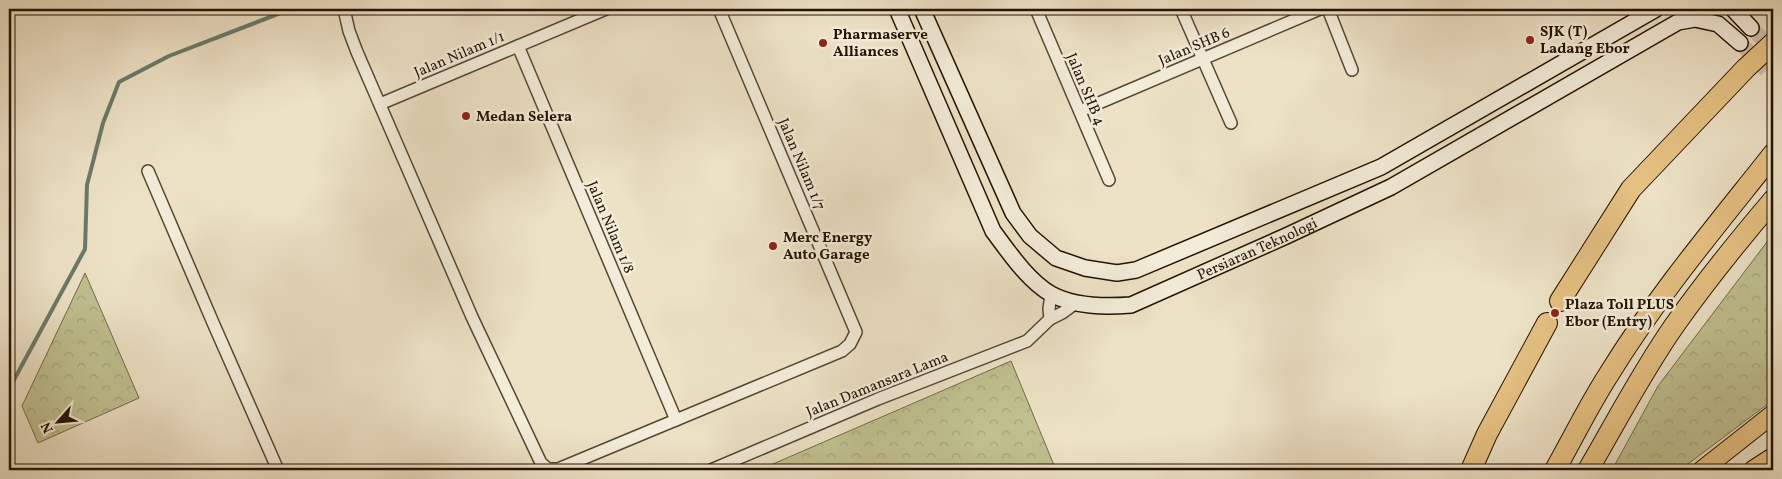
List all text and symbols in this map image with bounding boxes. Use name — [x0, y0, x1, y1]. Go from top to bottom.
place label: SJK (T) Ladang Ebor — [1540, 22, 1630, 60]
street label: Jalan SHB 6 — [1156, 23, 1234, 72]
place label: Pharmaserve Alliances — [833, 25, 928, 63]
street label: Jalan Nilam 1/1 — [411, 27, 508, 84]
marker: SJK (T) Ladang Ebor — [1524, 34, 1536, 46]
marker: Pharmaserve Alliances — [817, 37, 829, 49]
street label: Jalan SHB 4 — [1060, 50, 1109, 129]
place label: Medan Selera — [476, 107, 572, 128]
marker: Medan Selera — [460, 110, 472, 122]
street label: Jalan Nilam 1/7 — [772, 115, 829, 214]
street label: Jalan Nilam 1/8 — [581, 178, 639, 277]
street label: Persiaran Teknologi — [1194, 214, 1321, 286]
place label: Merc Energy Auto Garage — [783, 228, 873, 266]
marker: Merc Energy Auto Garage — [767, 240, 779, 252]
place label: Plaza Toll PLUS Ebor (Entry) — [1565, 295, 1674, 333]
marker: Plaza Toll PLUS Ebor (Entry) — [1549, 307, 1561, 319]
street label: Jalan Damansara Lama — [803, 347, 952, 424]
north arrow — [32, 396, 82, 446]
text: N — [37, 418, 59, 436]

